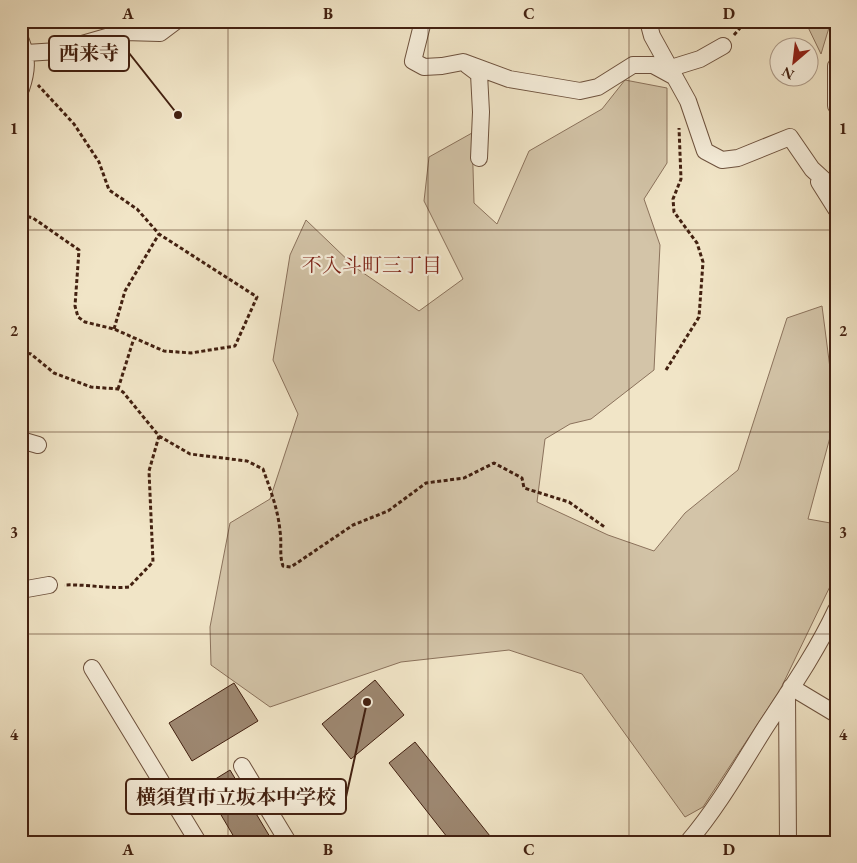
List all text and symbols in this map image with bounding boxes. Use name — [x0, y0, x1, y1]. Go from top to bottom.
text: A — [121, 3, 134, 24]
text: B — [323, 3, 333, 24]
text: C — [523, 3, 535, 24]
text: D — [723, 3, 735, 24]
callout: 西来寺 — [49, 36, 129, 71]
north arrow — [770, 38, 820, 88]
text: 西来寺 — [59, 40, 119, 66]
text: N — [778, 63, 797, 84]
text: 1 — [10, 118, 18, 139]
text: 1 — [839, 118, 847, 139]
district label: 不入斗町三丁目 — [302, 252, 442, 278]
text: 2 — [10, 320, 19, 341]
text: 2 — [839, 320, 848, 341]
text: 3 — [10, 522, 18, 543]
text: 3 — [839, 522, 847, 543]
text: 4 — [10, 724, 19, 745]
text: 4 — [839, 724, 848, 745]
callout: 横須賀市立坂本中学校 — [126, 779, 346, 814]
text: 横須賀市立坂本中学校 — [136, 784, 336, 810]
text: A — [121, 839, 134, 860]
text: B — [323, 839, 333, 860]
text: C — [523, 839, 535, 860]
text: D — [723, 839, 735, 860]

